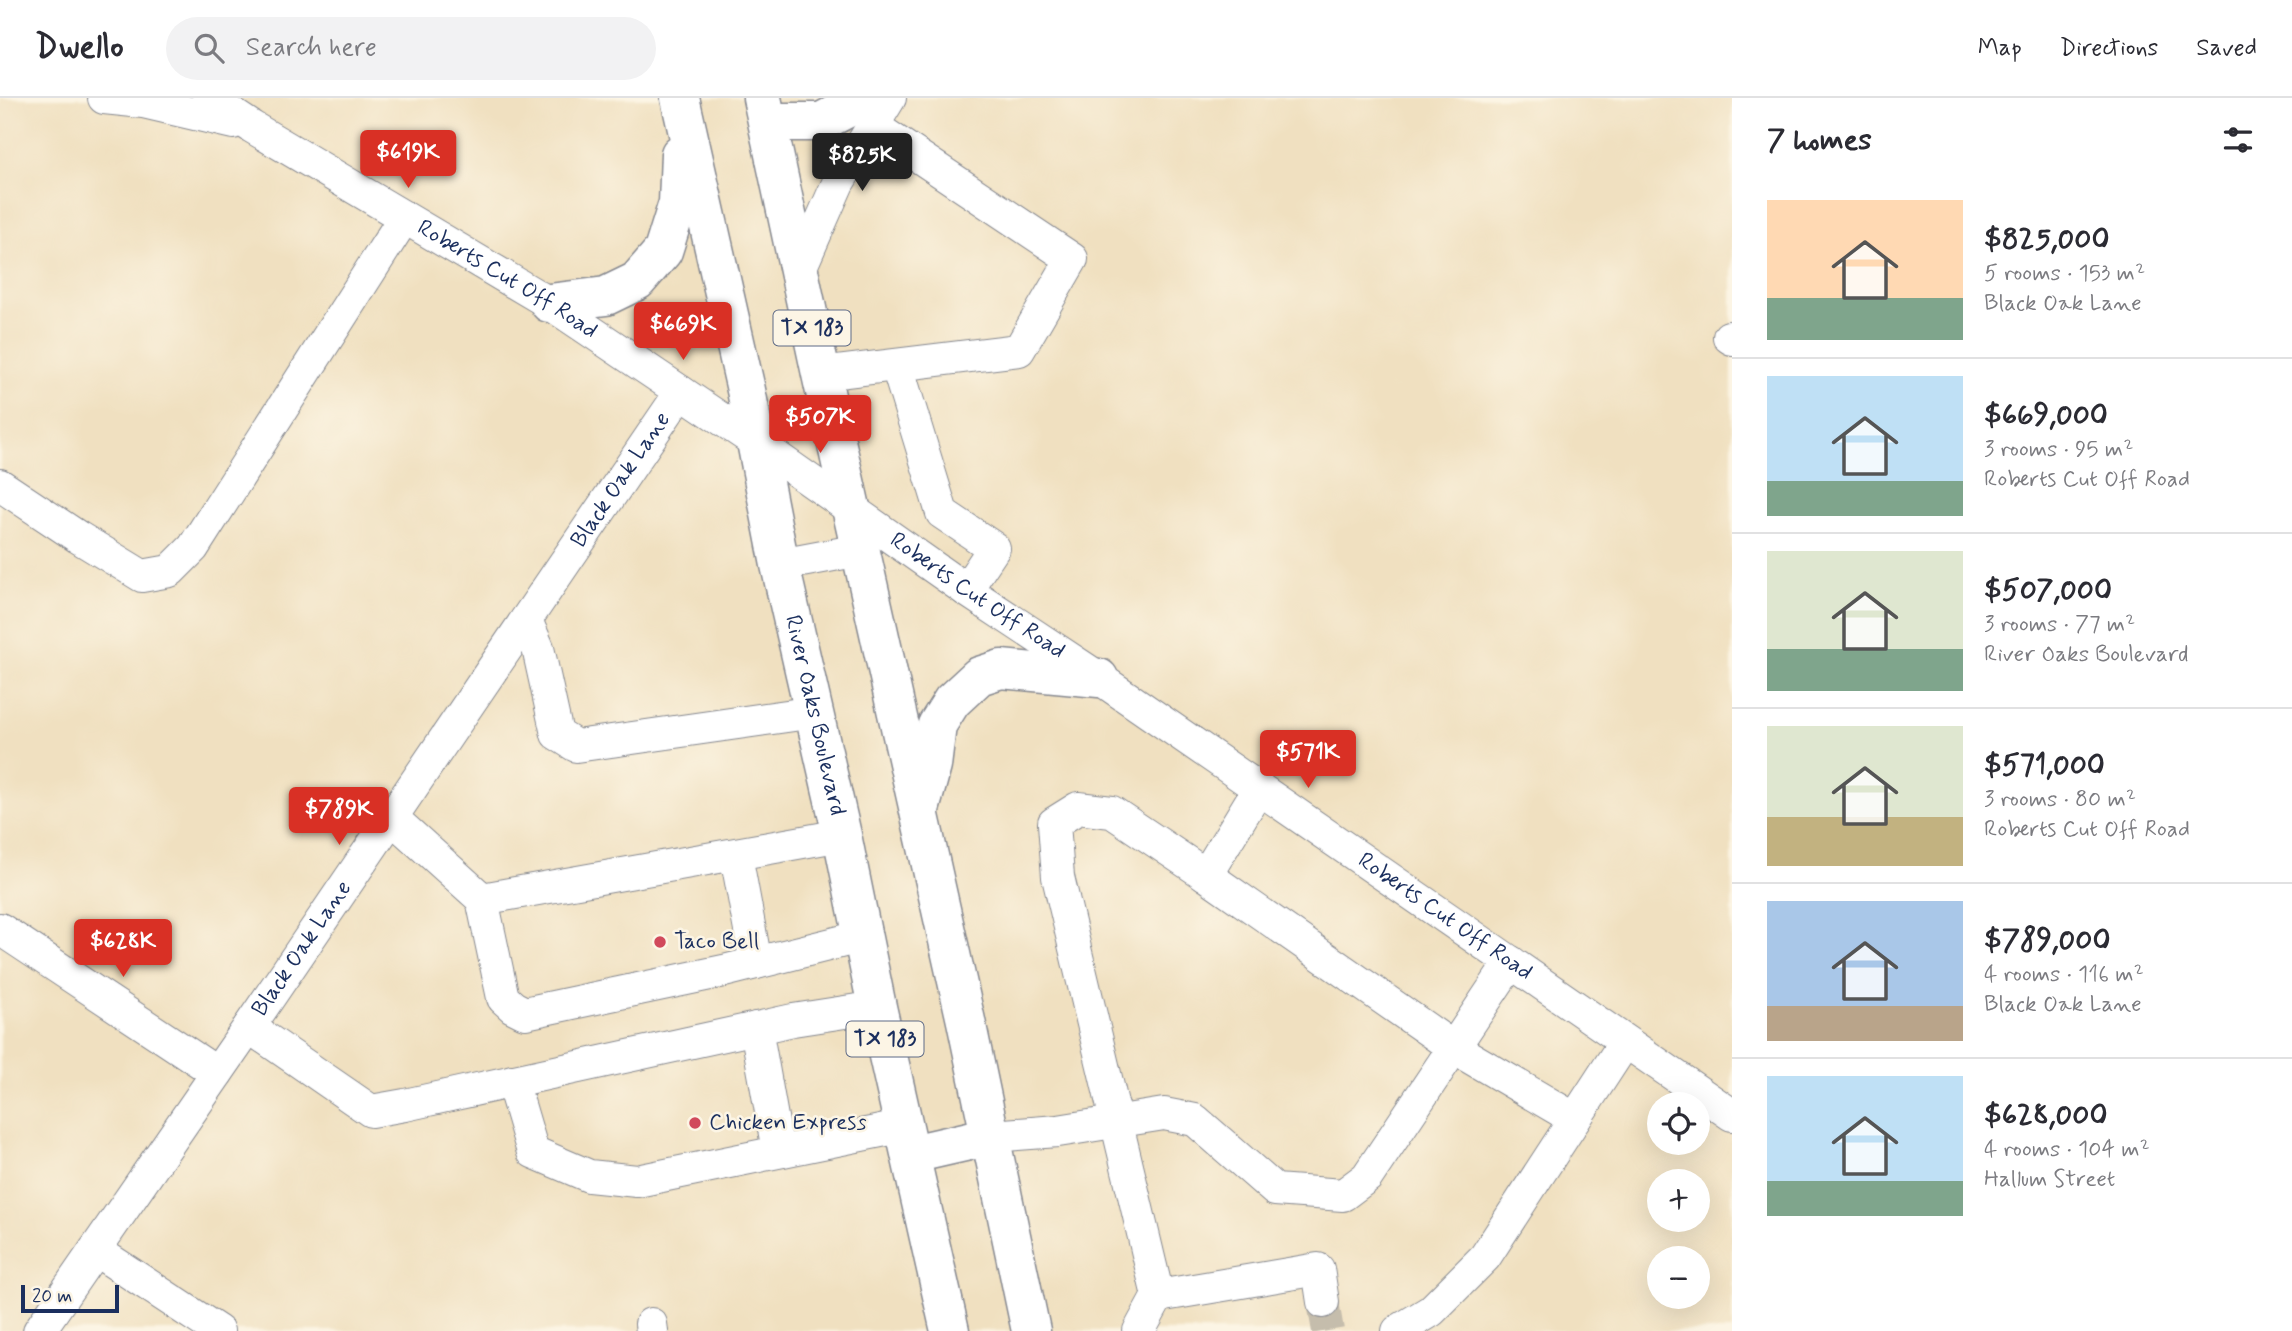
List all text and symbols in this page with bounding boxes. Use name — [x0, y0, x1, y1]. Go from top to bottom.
search box — [166, 17, 656, 80]
text: Dwello — [35, 26, 124, 70]
icon: search — [190, 29, 228, 67]
text: Search here — [246, 31, 377, 65]
text: Map — [1978, 33, 2022, 64]
text: Directions — [2060, 33, 2158, 64]
text: Saved — [2196, 33, 2257, 64]
text: 7 homes — [1767, 121, 1872, 160]
icon: filters — [2219, 121, 2257, 159]
pin: $619K — [359, 130, 457, 190]
pin: $825K — [813, 134, 911, 193]
text: $619K — [376, 138, 440, 168]
text: $825K — [828, 141, 896, 171]
street label: Roberts Cut Off Road — [411, 213, 603, 346]
text: $825,000 — [1984, 220, 2110, 259]
icon: home — [1823, 228, 1907, 312]
text: 5 rooms · 153 m² — [1984, 259, 2145, 289]
text: Black Oak Lane — [1984, 289, 2142, 319]
pin: $669K — [634, 302, 732, 362]
text: $669K — [650, 310, 716, 340]
road number: TX 183 — [774, 310, 850, 345]
pin: $507K — [771, 396, 869, 455]
text: $669,000 — [1984, 396, 2108, 435]
text: $507K — [785, 403, 855, 433]
icon: home — [1823, 404, 1907, 488]
street label: Black Oak Lane — [564, 406, 678, 554]
text: 3 rooms · 95 m² — [1984, 435, 2133, 465]
text: Roberts Cut Off Road — [1984, 465, 2190, 495]
street label: Roberts Cut Off Road — [884, 526, 1071, 666]
text: $507,000 — [1984, 571, 2112, 610]
icon: home — [1823, 579, 1907, 663]
text: 3 rooms · 77 m² — [1984, 610, 2135, 640]
street label: River Oaks Boulevard — [777, 612, 852, 819]
text: River Oaks Boulevard — [1984, 640, 2189, 670]
pin: $571K — [1259, 730, 1357, 790]
text: $571K — [1276, 738, 1340, 768]
text: $571,000 — [1984, 746, 2105, 785]
icon: home — [1823, 754, 1907, 838]
text: 3 rooms · 80 m² — [1984, 785, 2136, 815]
pin: $789K — [290, 788, 388, 847]
text: $789K — [305, 795, 373, 825]
text: Roberts Cut Off Road — [1984, 815, 2190, 845]
street label: Roberts Cut Off Road — [1352, 846, 1538, 988]
street label: Black Oak Lane — [245, 875, 359, 1023]
pin: $628K — [74, 920, 172, 979]
text: $789,000 — [1984, 921, 2111, 960]
text: $628K — [90, 927, 156, 957]
place label: Taco Bell — [674, 927, 759, 957]
icon: home — [1823, 929, 1907, 1013]
marker: Taco Bell — [652, 934, 668, 950]
text: 4 rooms · 116 m² — [1984, 960, 2144, 990]
text: Black Oak Lane — [1984, 990, 2142, 1020]
road number: TX 183 — [846, 1021, 924, 1056]
map controls — [1647, 1092, 1710, 1309]
button: locate — [1647, 1092, 1710, 1155]
text: $628,000 — [1984, 1096, 2108, 1135]
icon: home — [1823, 1104, 1907, 1188]
place label: Chicken Express — [709, 1108, 867, 1138]
marker: Chicken Express — [687, 1115, 703, 1131]
text: 4 rooms · 104 m² — [1984, 1135, 2150, 1165]
text: Hallum Street — [1984, 1165, 2115, 1195]
button: + — [1647, 1169, 1710, 1232]
button: − — [1647, 1246, 1710, 1309]
scale bar — [21, 1282, 119, 1314]
text: 20 m — [32, 1284, 72, 1309]

